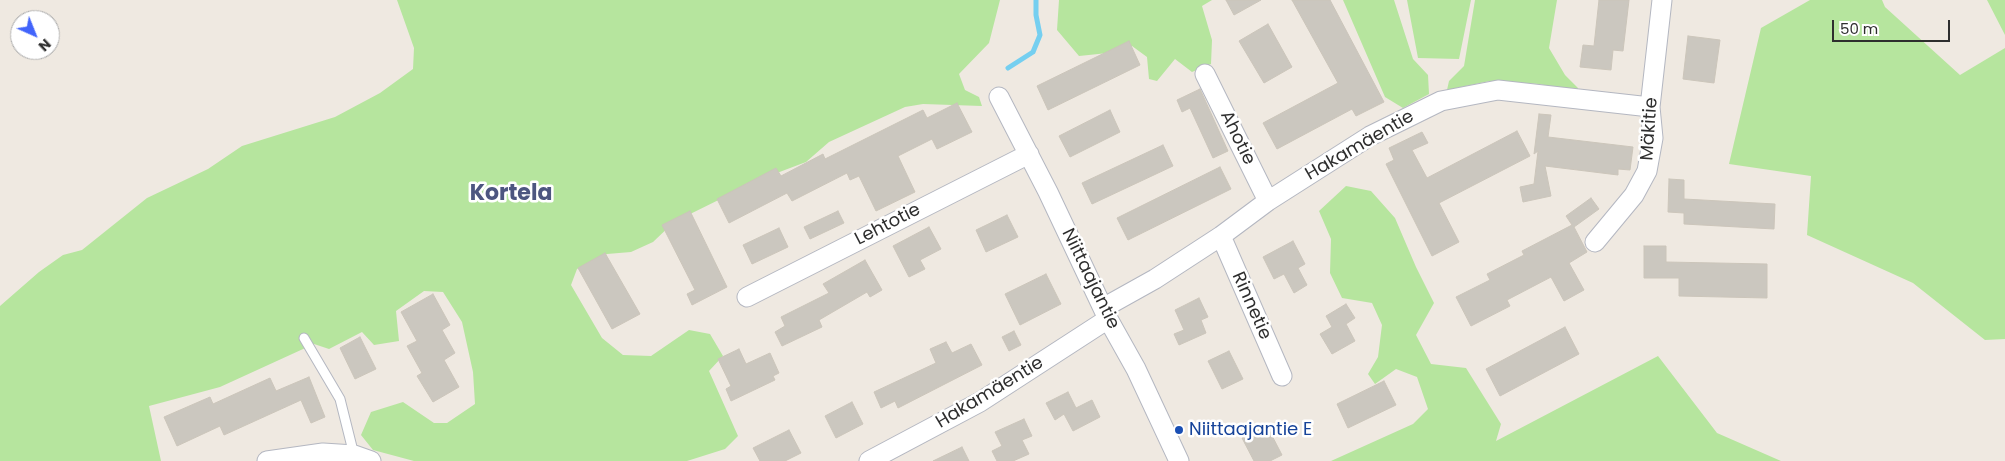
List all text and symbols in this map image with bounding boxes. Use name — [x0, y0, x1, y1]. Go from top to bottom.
north arrow — [10, 10, 60, 60]
scale bar — [1835, 10, 1952, 42]
text: 50 m — [1840, 18, 1878, 39]
text: N — [34, 34, 55, 56]
street label: Mäkitie — [1637, 97, 1663, 161]
street label: Hakamäentie — [1302, 106, 1418, 186]
street label: Ahotie — [1215, 108, 1259, 168]
district label: Kortela — [470, 181, 552, 207]
street label: Lehtotie — [852, 199, 924, 251]
street label: Niittaajantie — [1056, 225, 1124, 333]
street label: Rinnetie — [1227, 269, 1275, 343]
street label: Hakamäentie — [932, 352, 1048, 434]
place label: Niittaajantie E — [1189, 419, 1312, 441]
marker: Niittaajantie E — [1173, 424, 1185, 436]

